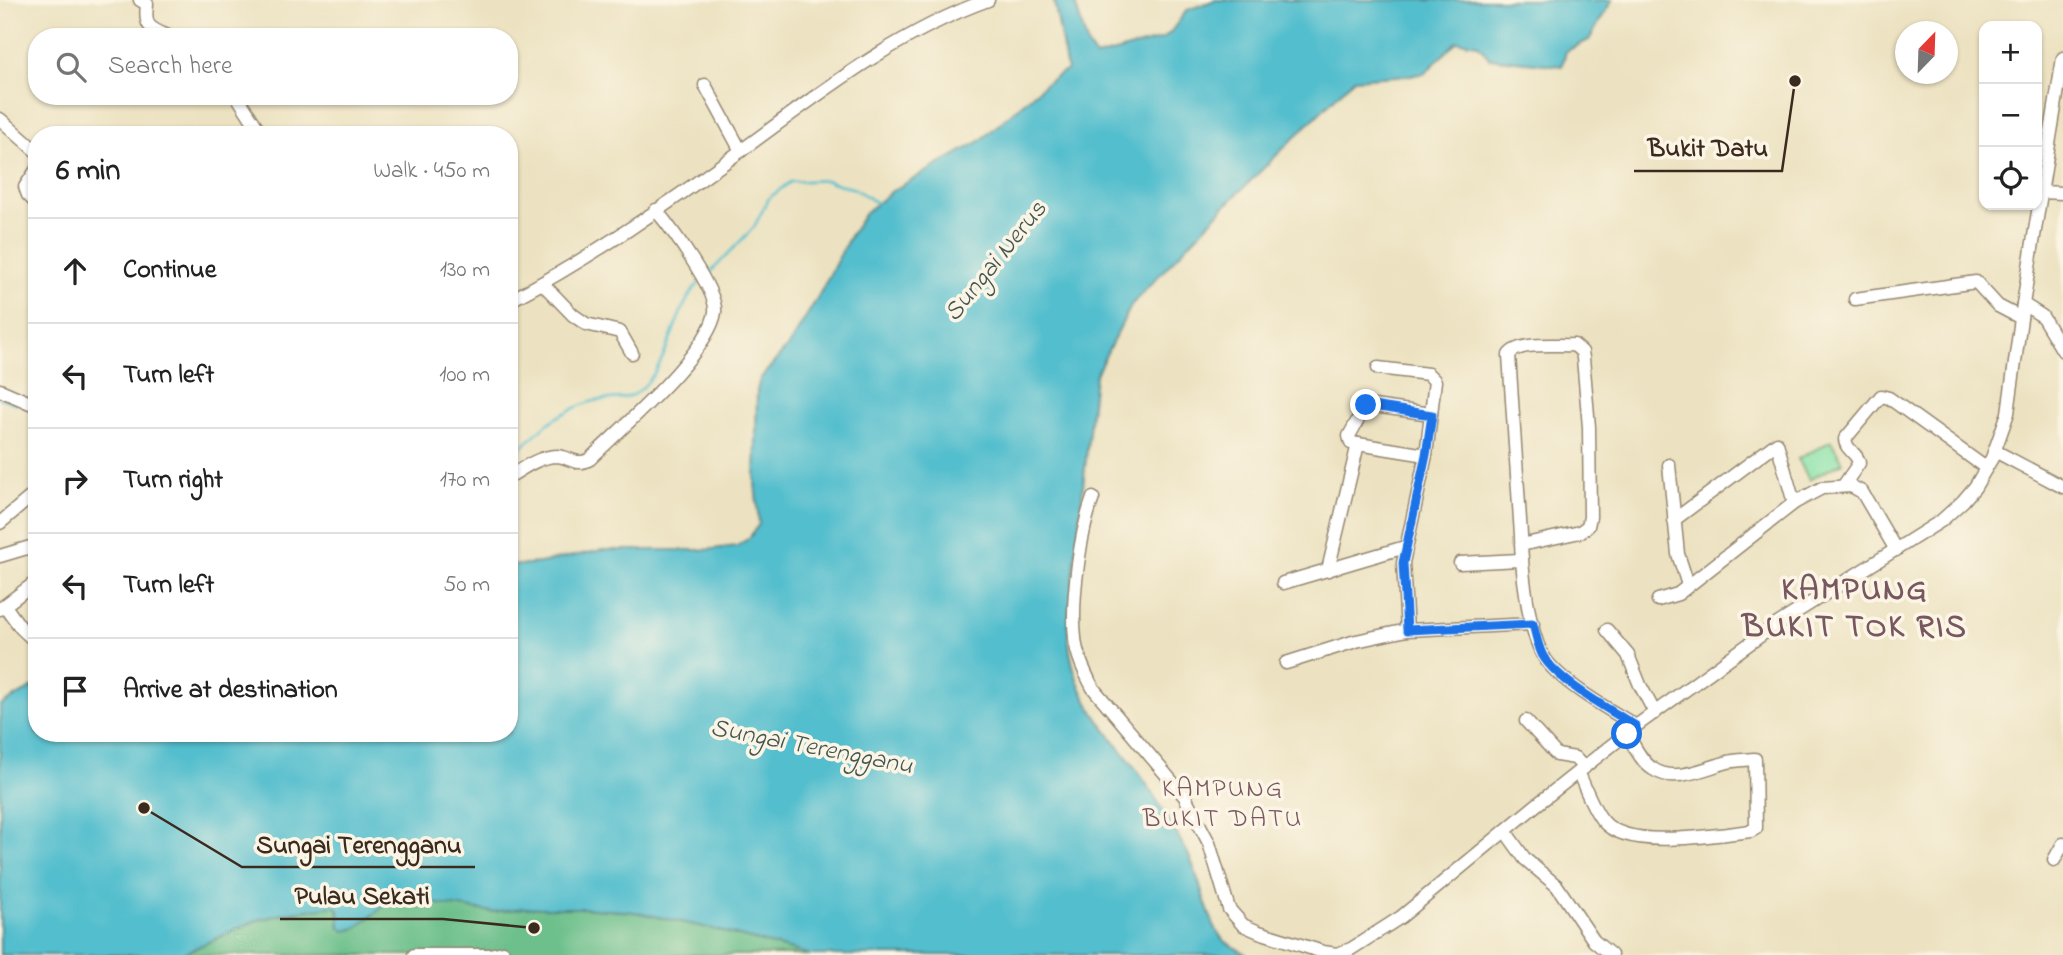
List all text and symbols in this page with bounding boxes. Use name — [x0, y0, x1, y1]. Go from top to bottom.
north arrow — [1895, 21, 1958, 84]
map controls — [1979, 21, 2042, 210]
button: + — [1979, 21, 2042, 84]
search box — [28, 28, 518, 105]
icon: search — [52, 48, 90, 86]
text: Search here — [108, 48, 233, 86]
button: − — [1979, 84, 2042, 147]
callout: Bukit Datu — [1634, 124, 1782, 171]
text: Bukit Datu — [1647, 131, 1768, 169]
button: locate — [1979, 147, 2042, 210]
text: 6 min — [56, 150, 120, 194]
text: Walk · 450 m — [373, 155, 490, 188]
water label: Sungai Nerus — [935, 192, 1058, 331]
icon: ahead — [56, 252, 94, 290]
text: Continue — [123, 252, 216, 290]
text: 130 m — [440, 254, 490, 287]
icon: left — [56, 357, 94, 395]
text: Turn left — [123, 357, 214, 395]
text: 100 m — [439, 359, 490, 392]
route end — [1350, 389, 1381, 420]
icon: right — [56, 462, 94, 500]
text: Turn right — [123, 462, 223, 500]
text: 170 m — [440, 464, 490, 497]
icon: left — [56, 567, 94, 605]
text: Turn left — [123, 567, 214, 605]
district label: KAMPUNG BUKIT TOK RIS — [1740, 568, 1968, 652]
text: 50 m — [443, 569, 490, 602]
icon: arrive — [56, 672, 94, 710]
text: Arrive at destination — [123, 672, 338, 710]
water label: Sungai Terengganu — [707, 710, 916, 786]
route start — [1611, 718, 1642, 749]
district label: KAMPUNG BUKIT DATU — [1142, 771, 1303, 839]
callout: Sungai Terengganu — [242, 820, 475, 867]
text: Sungai Terengganu — [256, 828, 462, 867]
callout: Pulau Sekati — [280, 872, 443, 919]
text: Pulau Sekati — [294, 879, 430, 917]

